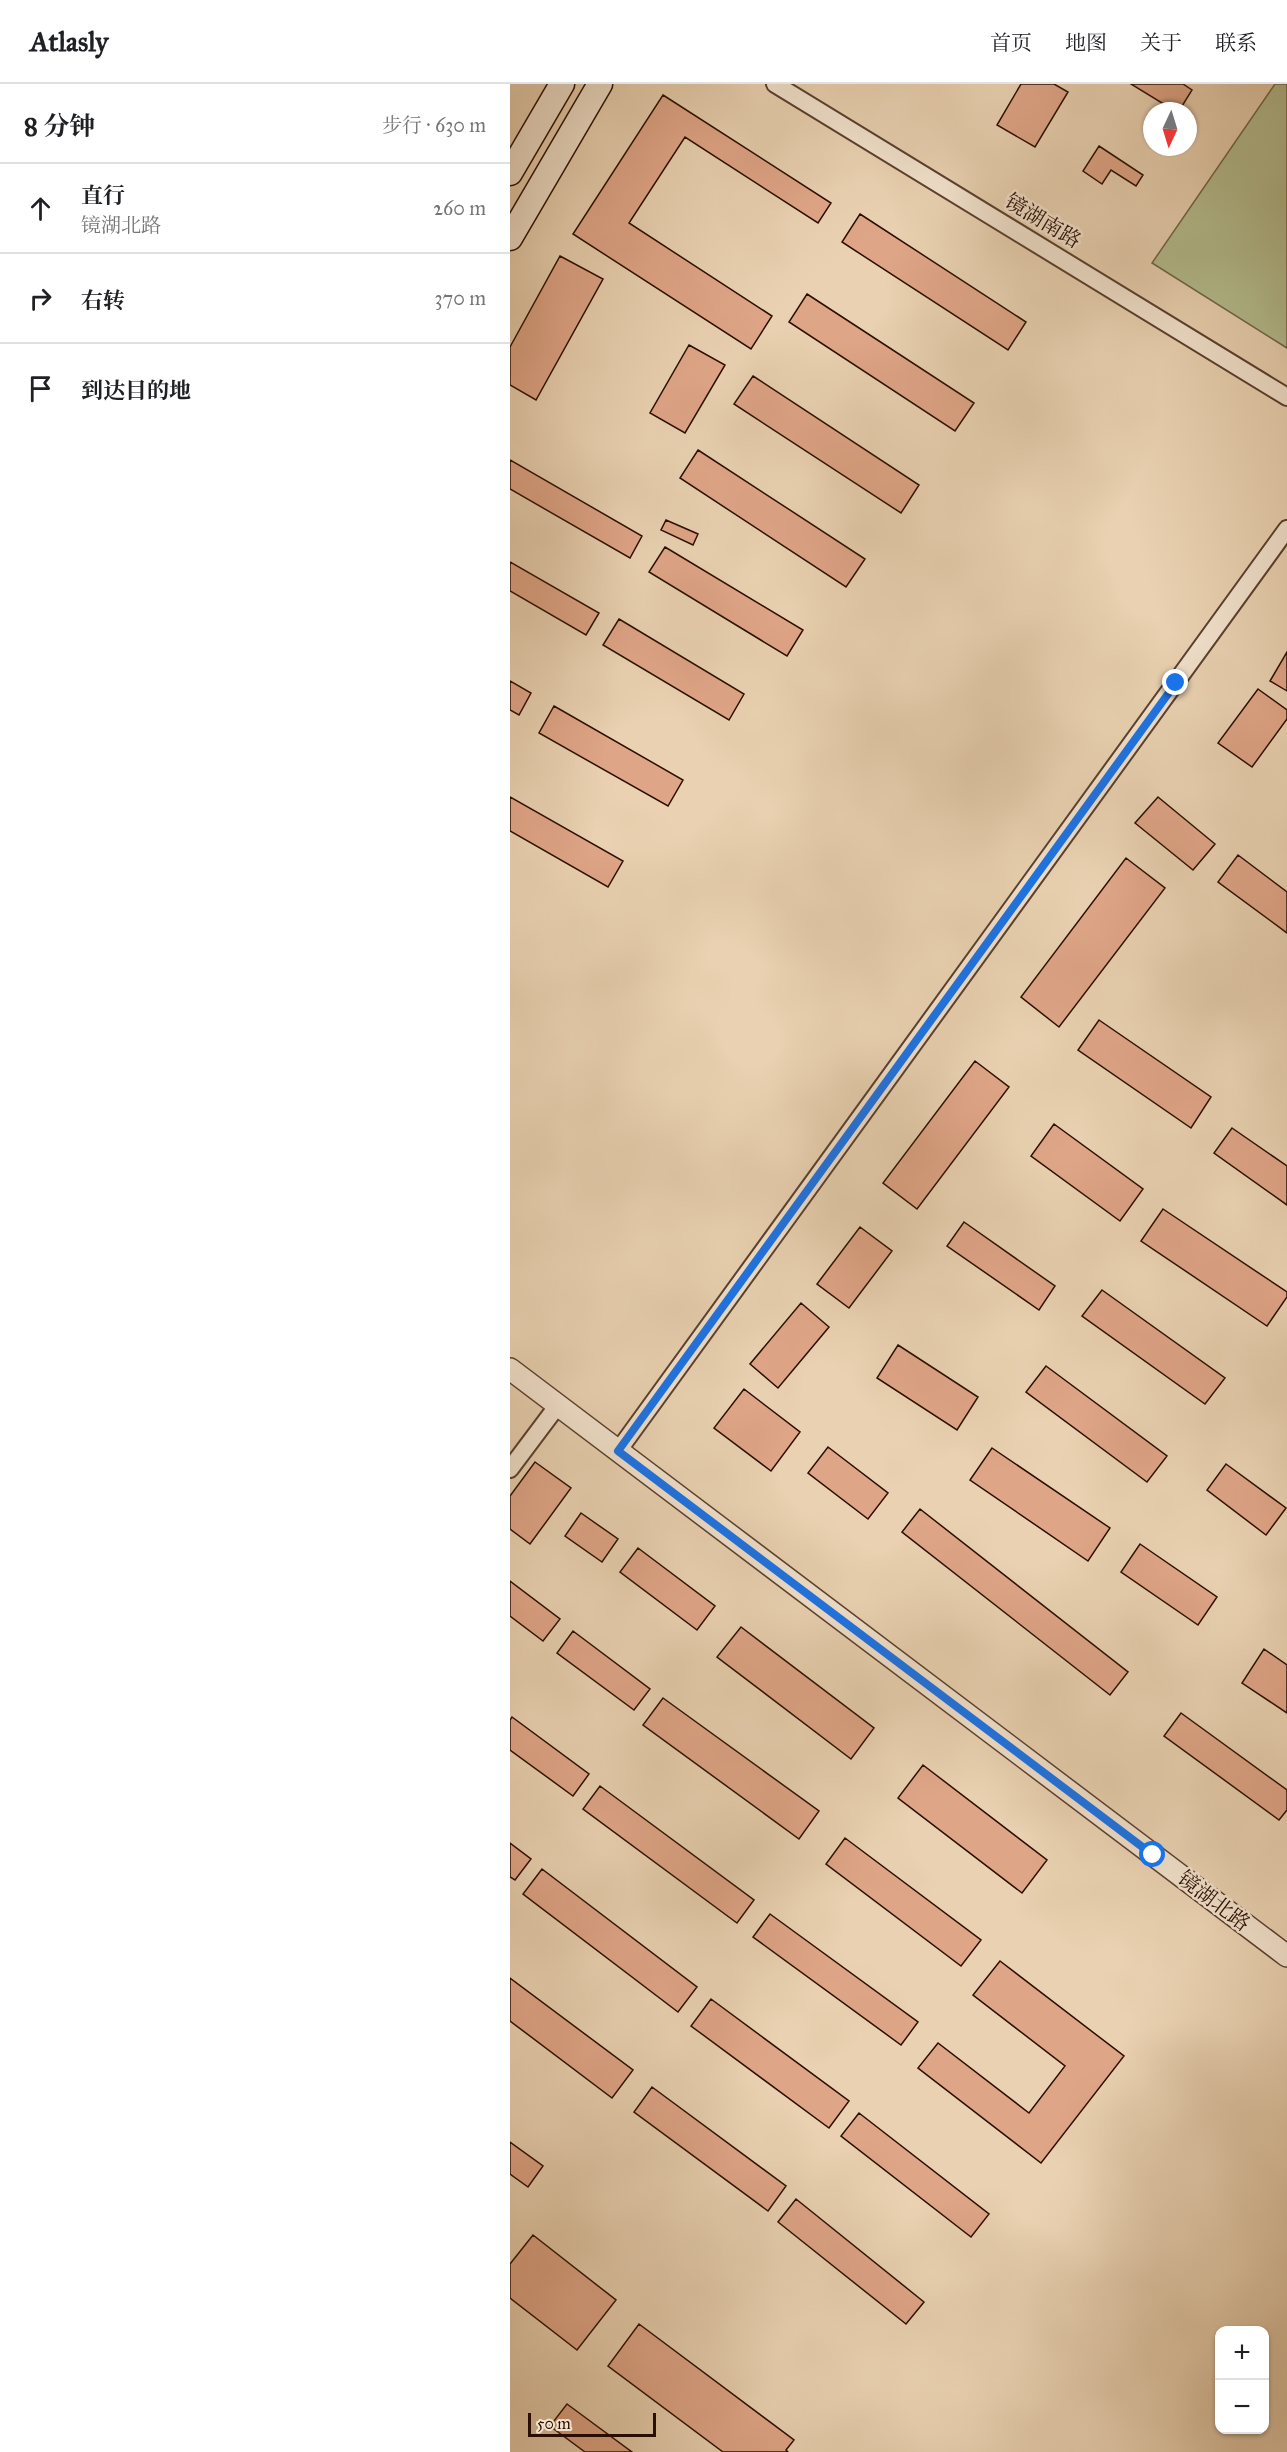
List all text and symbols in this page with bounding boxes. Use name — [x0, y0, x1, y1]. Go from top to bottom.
text: Atlasly — [30, 24, 108, 59]
text: 首页 — [990, 30, 1032, 56]
text: 地图 — [1065, 30, 1107, 56]
text: 关于 — [1140, 30, 1182, 56]
text: 联系 — [1215, 30, 1257, 56]
north arrow — [1143, 102, 1197, 156]
text: 8 分钟 — [24, 110, 95, 142]
text: 步行 · 630 m — [382, 113, 486, 137]
text: 直行 — [81, 182, 125, 209]
street label: 镜湖南路 — [1000, 188, 1086, 254]
icon: ahead — [24, 192, 57, 225]
text: 260 m — [433, 196, 486, 220]
text: 镜湖北路 — [81, 213, 161, 237]
icon: right — [24, 282, 57, 315]
text: 370 m — [435, 286, 486, 310]
text: 右转 — [81, 287, 125, 314]
icon: arrive — [24, 372, 57, 405]
text: 到达目的地 — [81, 377, 191, 404]
route end — [1162, 669, 1188, 695]
route start — [1139, 1841, 1165, 1867]
street label: 镜湖北路 — [1173, 1865, 1255, 1937]
map controls — [1215, 2326, 1269, 2434]
button: + — [1215, 2326, 1269, 2380]
button: − — [1215, 2380, 1269, 2434]
scale bar — [528, 2410, 656, 2438]
text: 50 m — [537, 2414, 571, 2433]

